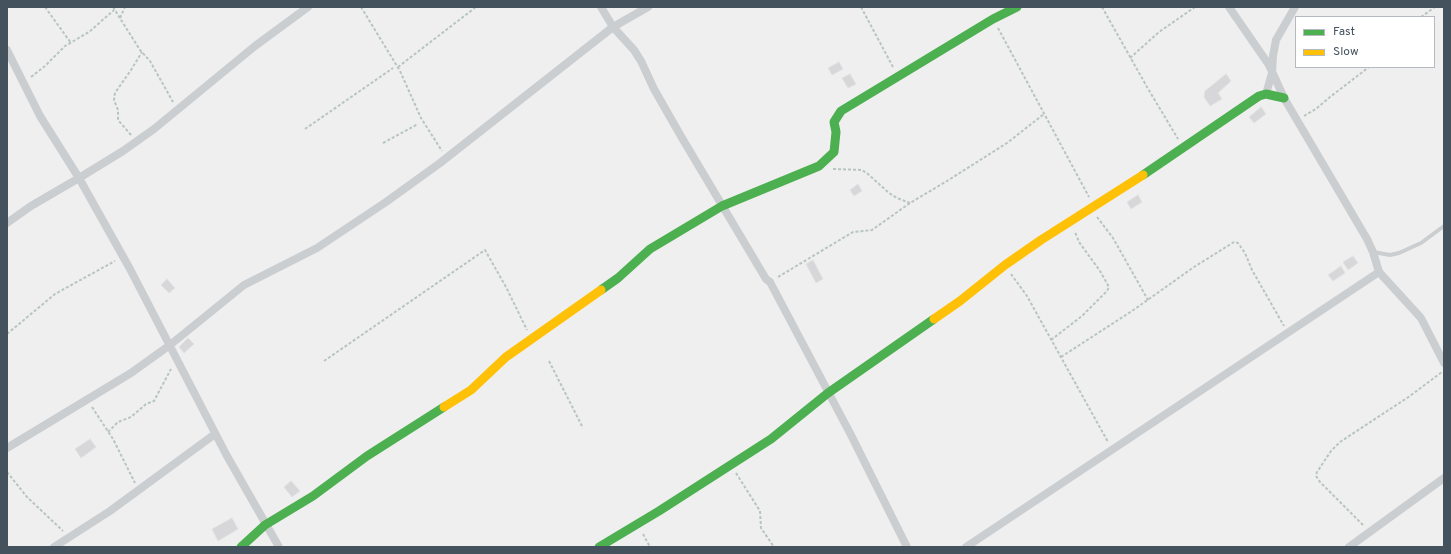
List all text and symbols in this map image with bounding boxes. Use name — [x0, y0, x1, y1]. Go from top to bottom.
legend — [1295, 16, 1435, 68]
text: Fast — [1333, 24, 1355, 40]
text: Slow — [1333, 44, 1359, 60]

